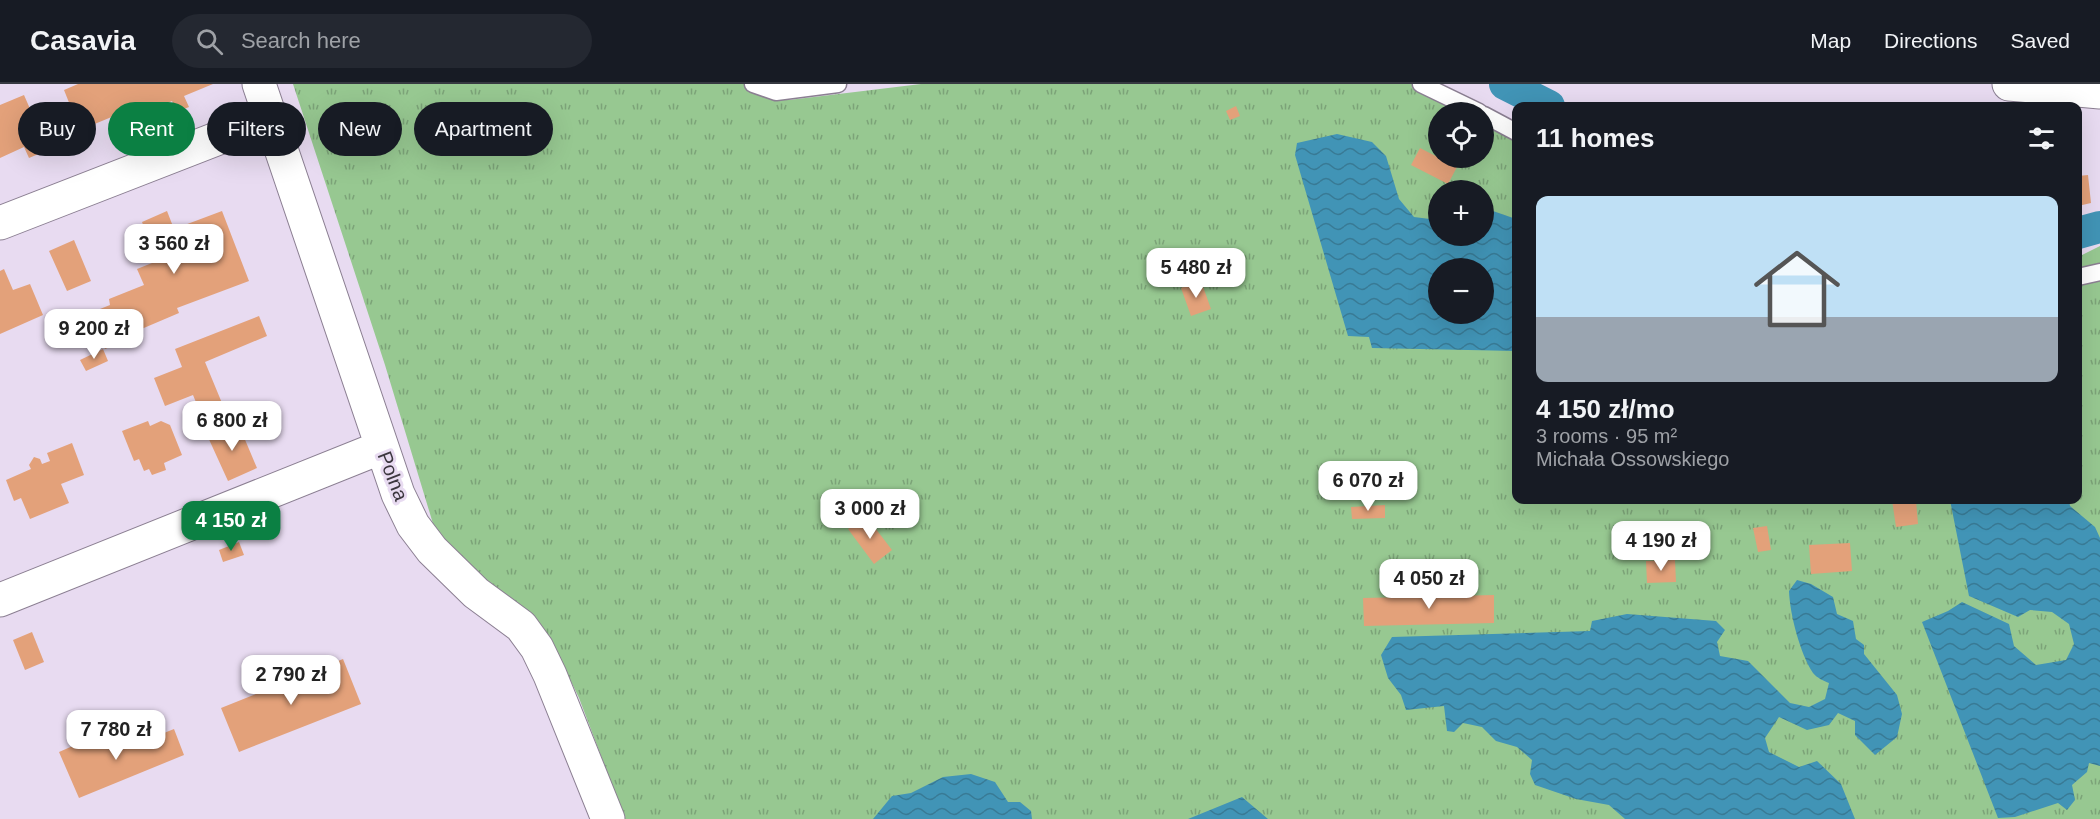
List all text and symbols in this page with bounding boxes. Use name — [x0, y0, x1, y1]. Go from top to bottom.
search box — [172, 14, 592, 68]
text: Casavia — [30, 25, 136, 56]
icon: search — [193, 25, 226, 58]
text: Search here — [241, 28, 361, 53]
text: Map — [1810, 29, 1851, 52]
text: Directions — [1884, 29, 1977, 52]
text: Saved — [2010, 29, 2070, 52]
chip: Buy — [18, 102, 96, 156]
chip: Rent — [108, 102, 195, 156]
chip: Filters — [207, 102, 306, 156]
chip: New — [318, 102, 402, 156]
chip: Apartment — [414, 102, 553, 156]
map controls — [1428, 102, 1494, 324]
button: locate — [1428, 102, 1494, 168]
icon: filters — [2025, 122, 2058, 155]
text: 11 homes — [1536, 123, 1655, 153]
button: + — [1428, 180, 1494, 246]
pin: 3 560 zł — [112, 224, 236, 275]
text: 3 560 zł — [138, 232, 210, 254]
icon: home — [1743, 235, 1851, 343]
pin: 5 480 zł — [1134, 248, 1258, 299]
text: 5 480 zł — [1160, 256, 1232, 278]
button: − — [1428, 258, 1494, 324]
pin: 9 200 zł — [32, 309, 156, 360]
text: 9 200 zł — [58, 317, 130, 339]
text: 4 150 zł/mo — [1536, 394, 1675, 424]
pin: 6 800 zł — [170, 401, 294, 452]
text: 6 800 zł — [196, 409, 268, 431]
text: 3 rooms · 95 m² — [1536, 425, 1677, 447]
street label: Polna — [374, 448, 413, 505]
text: Michała Ossowskiego — [1536, 448, 1729, 470]
pin: 6 070 zł — [1306, 461, 1430, 512]
text: 6 070 zł — [1332, 469, 1404, 491]
pin: 3 000 zł — [808, 489, 932, 540]
text: 3 000 zł — [834, 497, 906, 519]
pin: 4 150 zł — [169, 501, 293, 552]
text: 4 150 zł — [195, 509, 267, 531]
pin: 4 190 zł — [1599, 521, 1723, 572]
text: 4 190 zł — [1625, 529, 1697, 551]
pin: 4 050 zł — [1367, 559, 1491, 610]
text: 4 050 zł — [1393, 567, 1465, 589]
pin: 2 790 zł — [229, 655, 353, 706]
text: 2 790 zł — [255, 663, 327, 685]
pin: 7 780 zł — [54, 710, 178, 761]
text: 7 780 zł — [80, 718, 152, 740]

